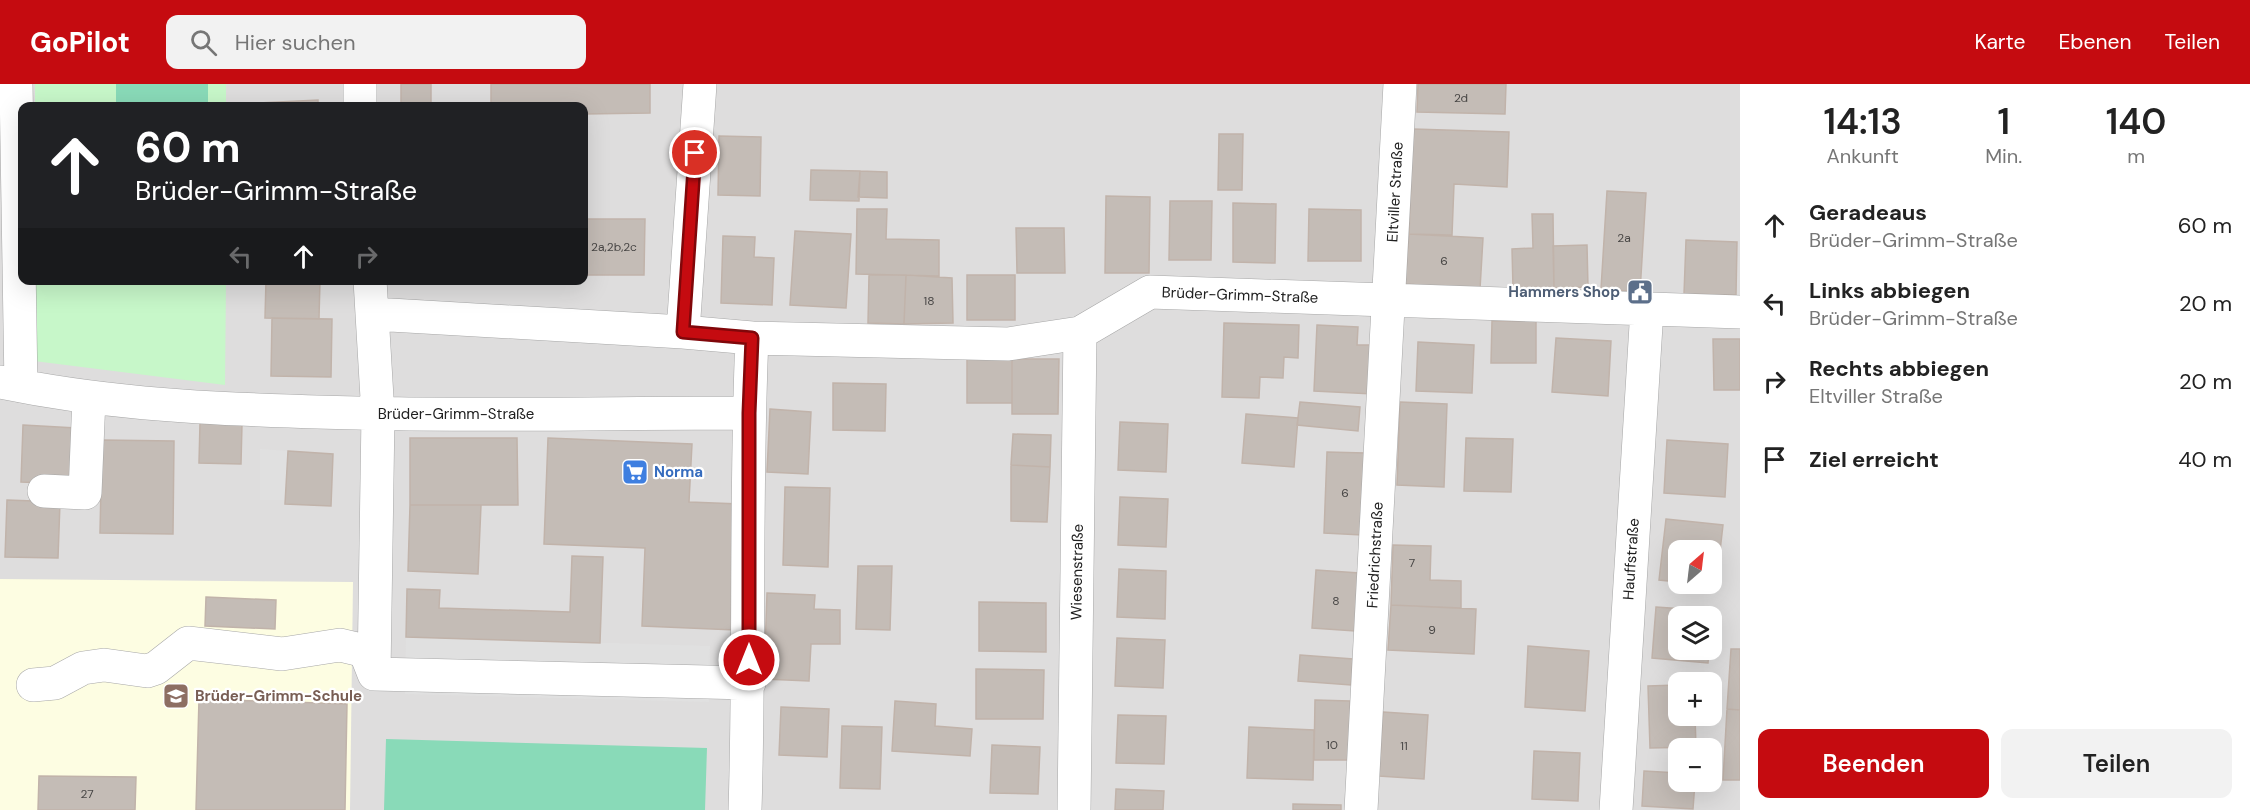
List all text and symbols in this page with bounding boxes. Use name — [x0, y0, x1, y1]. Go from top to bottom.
search box — [166, 15, 586, 69]
text: GoPilot — [30, 24, 130, 61]
icon: search — [187, 26, 220, 59]
text: Hier suchen — [235, 28, 356, 57]
text: Karte — [1975, 28, 2025, 56]
text: Ebenen — [2058, 28, 2131, 56]
text: Teilen — [2164, 28, 2220, 56]
house number: 2d — [1454, 90, 1468, 106]
text: 14:13 — [1824, 98, 1902, 145]
text: 1 — [1998, 98, 2010, 145]
text: 140 — [2106, 98, 2166, 145]
text: 60 m — [135, 120, 241, 175]
icon: ahead — [36, 126, 114, 204]
pin — [669, 127, 720, 178]
icon: arrive — [678, 136, 711, 169]
street label: Eltviller Straße — [1382, 141, 1408, 243]
text: Ankunft — [1826, 143, 1899, 169]
text: Min. — [1985, 143, 2022, 169]
text: m — [2127, 143, 2145, 169]
text: Brüder-Grimm-Straße — [135, 173, 417, 208]
text: Geradeaus — [1809, 198, 1927, 227]
icon: ahead — [1758, 209, 1791, 242]
text: 60 m — [2178, 211, 2232, 240]
text: Brüder-Grimm-Straße — [1809, 227, 2018, 253]
house number: 2a — [1617, 230, 1631, 246]
house number: 2a,2b,2c — [591, 239, 637, 255]
icon: left — [224, 240, 257, 273]
icon: ahead — [287, 240, 320, 273]
icon: right — [350, 240, 383, 273]
house number: 6 — [1440, 253, 1448, 269]
text: Links abbiegen — [1809, 276, 1970, 305]
public building icon: Hammers Shop — [1625, 277, 1655, 307]
street label: Brüder-Grimm-Straße — [1161, 282, 1319, 308]
place label: Hammers Shop — [1508, 282, 1620, 302]
icon: left — [1758, 287, 1791, 320]
text: 20 m — [2179, 289, 2232, 318]
house number: 18 — [923, 293, 935, 309]
text: Brüder-Grimm-Straße — [1809, 305, 2018, 331]
text: Rechts abbiegen — [1809, 354, 1989, 383]
icon: right — [1758, 365, 1791, 398]
text: 20 m — [2179, 367, 2232, 396]
text: Eltviller Straße — [1809, 383, 1943, 409]
street label: Brüder-Grimm-Straße — [378, 404, 534, 424]
icon: arrive — [1758, 443, 1791, 476]
text: Ziel erreicht — [1809, 445, 1939, 474]
text: 40 m — [2178, 445, 2232, 474]
supermarket icon: Norma — [620, 457, 650, 487]
place label: Norma — [654, 462, 703, 482]
house number: 6 — [1341, 485, 1349, 501]
street label: Friedrichstraße — [1362, 501, 1388, 609]
street label: Hauffstraße — [1618, 517, 1644, 601]
street label: Wiesenstraße — [1066, 524, 1088, 620]
north arrow — [1668, 540, 1722, 594]
map controls — [1668, 540, 1722, 792]
house number: 7 — [1409, 555, 1415, 571]
house number: 8 — [1332, 593, 1340, 609]
button: layers — [1668, 606, 1722, 660]
house number: 9 — [1428, 622, 1436, 638]
position arrow — [717, 628, 781, 692]
button: + — [1668, 672, 1722, 726]
school or university icon: Brüder-Grimm-Schule — [161, 681, 191, 711]
place label: Brüder-Grimm-Schule — [195, 686, 362, 706]
button: Beenden — [1758, 729, 1989, 798]
button: Teilen — [2001, 729, 2232, 798]
house number: 10 — [1326, 737, 1338, 753]
house number: 11 — [1400, 738, 1408, 754]
button: − — [1668, 738, 1722, 792]
house number: 27 — [80, 786, 94, 802]

